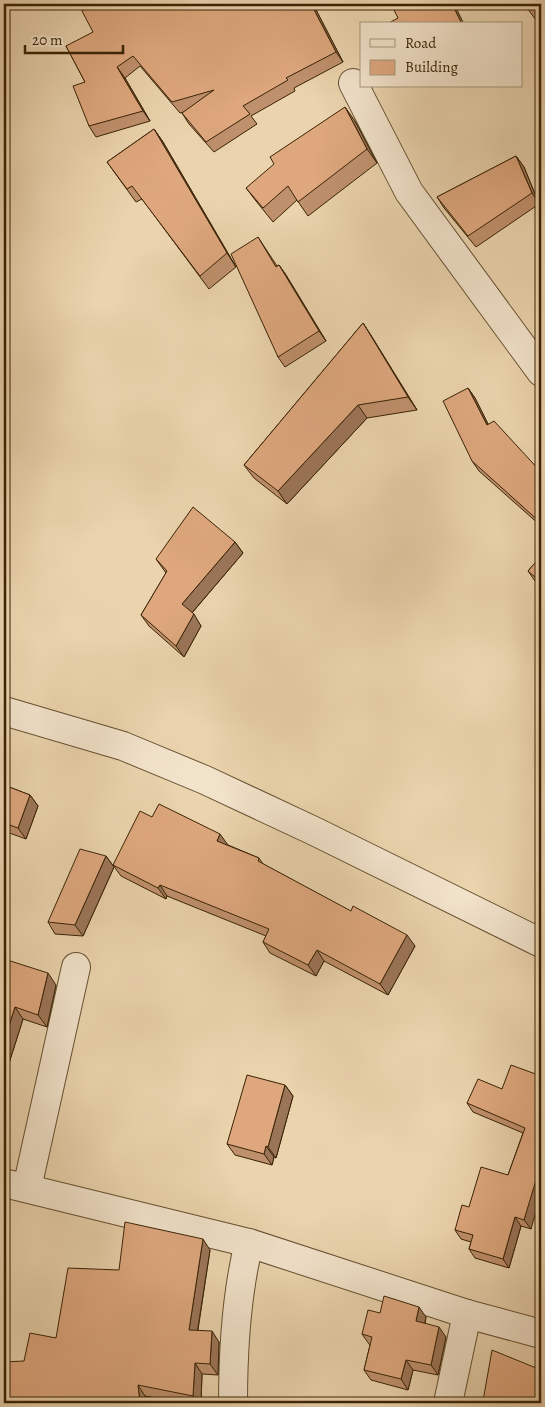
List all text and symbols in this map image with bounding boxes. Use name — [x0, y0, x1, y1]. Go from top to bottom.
scale bar — [25, 22, 122, 54]
legend — [360, 22, 522, 88]
text: 20 m — [32, 30, 63, 50]
text: Road — [405, 33, 437, 53]
text: Building — [405, 57, 458, 77]

